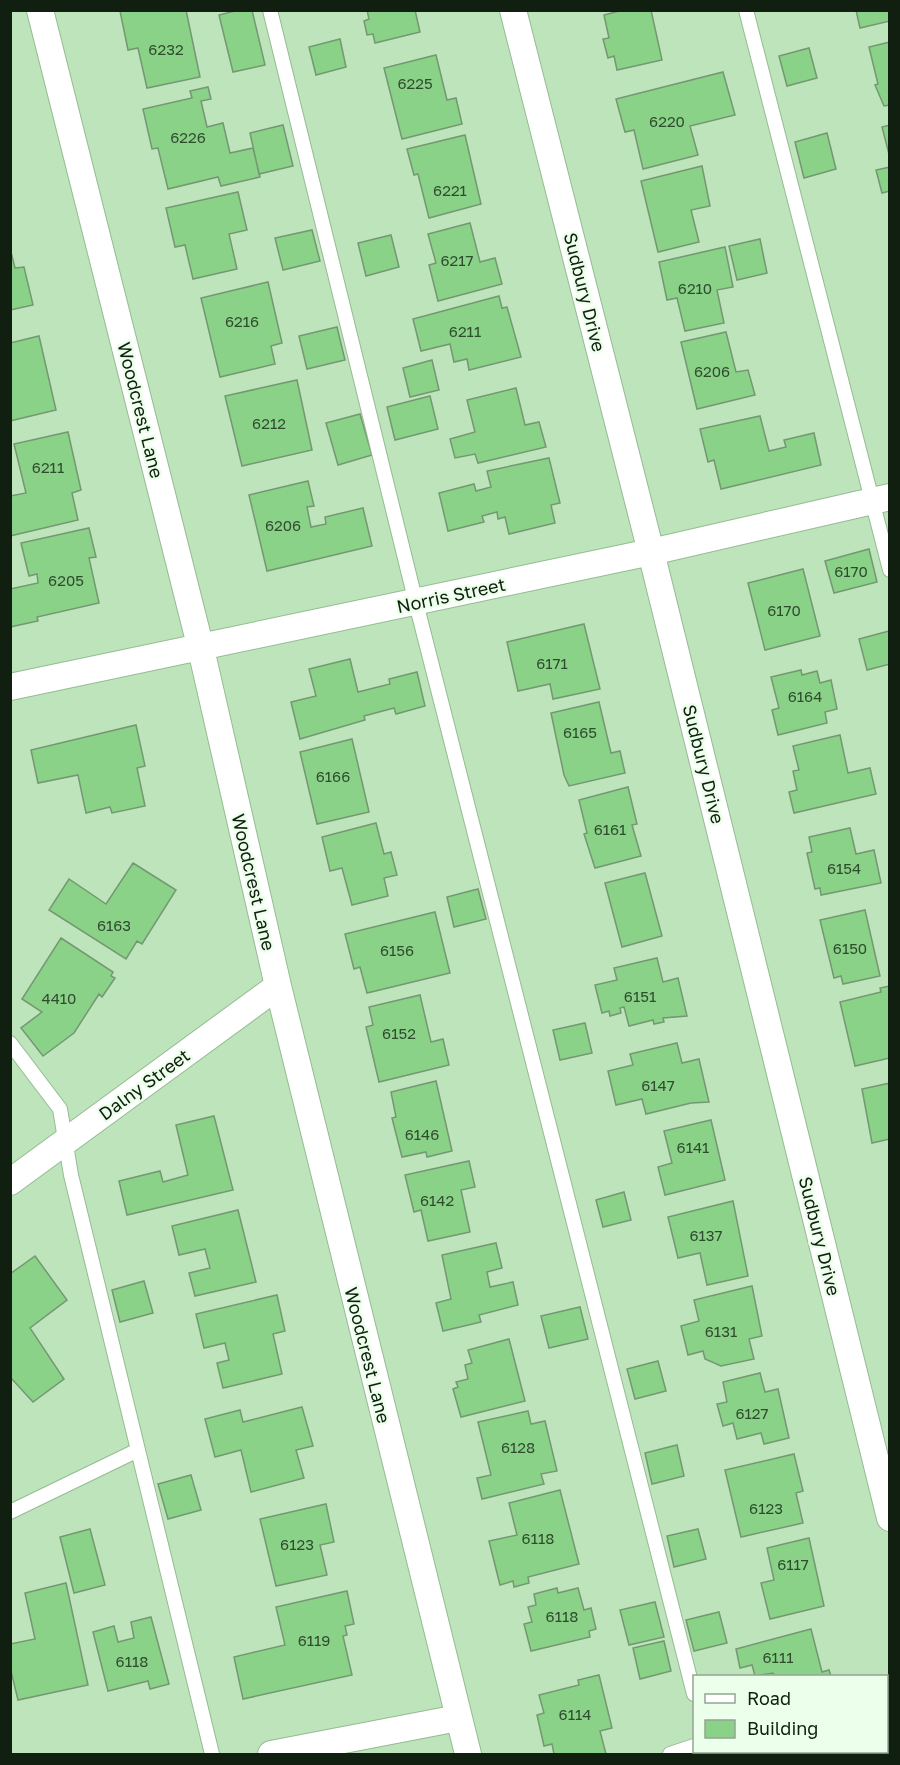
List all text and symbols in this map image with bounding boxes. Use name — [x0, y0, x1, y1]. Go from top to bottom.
house number: 6232 — [148, 40, 184, 58]
house number: 6225 — [397, 74, 433, 92]
house number: 6220 — [649, 112, 685, 130]
house number: 6226 — [170, 128, 206, 146]
house number: 6221 — [433, 181, 467, 199]
street label: Sudbury Drive — [560, 230, 610, 354]
house number: 6217 — [440, 251, 474, 269]
house number: 6210 — [678, 279, 712, 297]
house number: 6216 — [225, 312, 259, 330]
house number: 6211 — [449, 322, 481, 340]
street label: Woodcrest Lane — [113, 340, 169, 480]
house number: 6206 — [694, 362, 730, 380]
house number: 6212 — [252, 414, 286, 432]
house number: 6211 — [32, 458, 64, 476]
house number: 6206 — [265, 516, 301, 534]
house number: 6170 — [834, 562, 868, 580]
house number: 6205 — [48, 571, 84, 589]
street label: Norris Street — [395, 573, 507, 617]
house number: 6170 — [767, 601, 801, 619]
house number: 6171 — [536, 654, 568, 672]
house number: 6164 — [788, 687, 822, 705]
street label: Sudbury Drive — [679, 702, 729, 826]
house number: 6165 — [563, 723, 597, 741]
house number: 6166 — [316, 767, 350, 785]
street label: Woodcrest Lane — [228, 811, 280, 953]
house number: 6161 — [594, 820, 626, 838]
house number: 6154 — [827, 859, 861, 877]
house number: 6163 — [97, 916, 131, 934]
house number: 6150 — [833, 939, 867, 957]
house number: 6156 — [380, 941, 414, 959]
house number: 6151 — [624, 987, 656, 1005]
house number: 4410 — [42, 989, 76, 1007]
house number: 6152 — [382, 1024, 416, 1042]
street label: Dalny Street — [94, 1044, 194, 1124]
house number: 6147 — [641, 1076, 675, 1094]
house number: 6146 — [405, 1125, 439, 1143]
house number: 6141 — [677, 1138, 709, 1156]
street label: Sudbury Drive — [795, 1174, 845, 1298]
house number: 6142 — [420, 1191, 454, 1209]
house number: 6137 — [689, 1226, 723, 1244]
street label: Woodcrest Lane — [340, 1285, 396, 1425]
house number: 6131 — [705, 1322, 737, 1340]
house number: 6127 — [735, 1404, 769, 1422]
house number: 6128 — [501, 1438, 535, 1456]
house number: 6123 — [749, 1499, 783, 1517]
house number: 6118 — [522, 1529, 554, 1547]
house number: 6123 — [280, 1535, 314, 1553]
house number: 6117 — [777, 1555, 809, 1573]
house number: 6118 — [546, 1607, 578, 1625]
house number: 6119 — [298, 1631, 330, 1649]
house number: 6111 — [763, 1648, 793, 1666]
house number: 6118 — [116, 1652, 148, 1670]
legend — [693, 1675, 888, 1753]
text: Road — [747, 1687, 791, 1709]
house number: 6114 — [559, 1705, 591, 1723]
text: Building — [747, 1717, 818, 1739]

